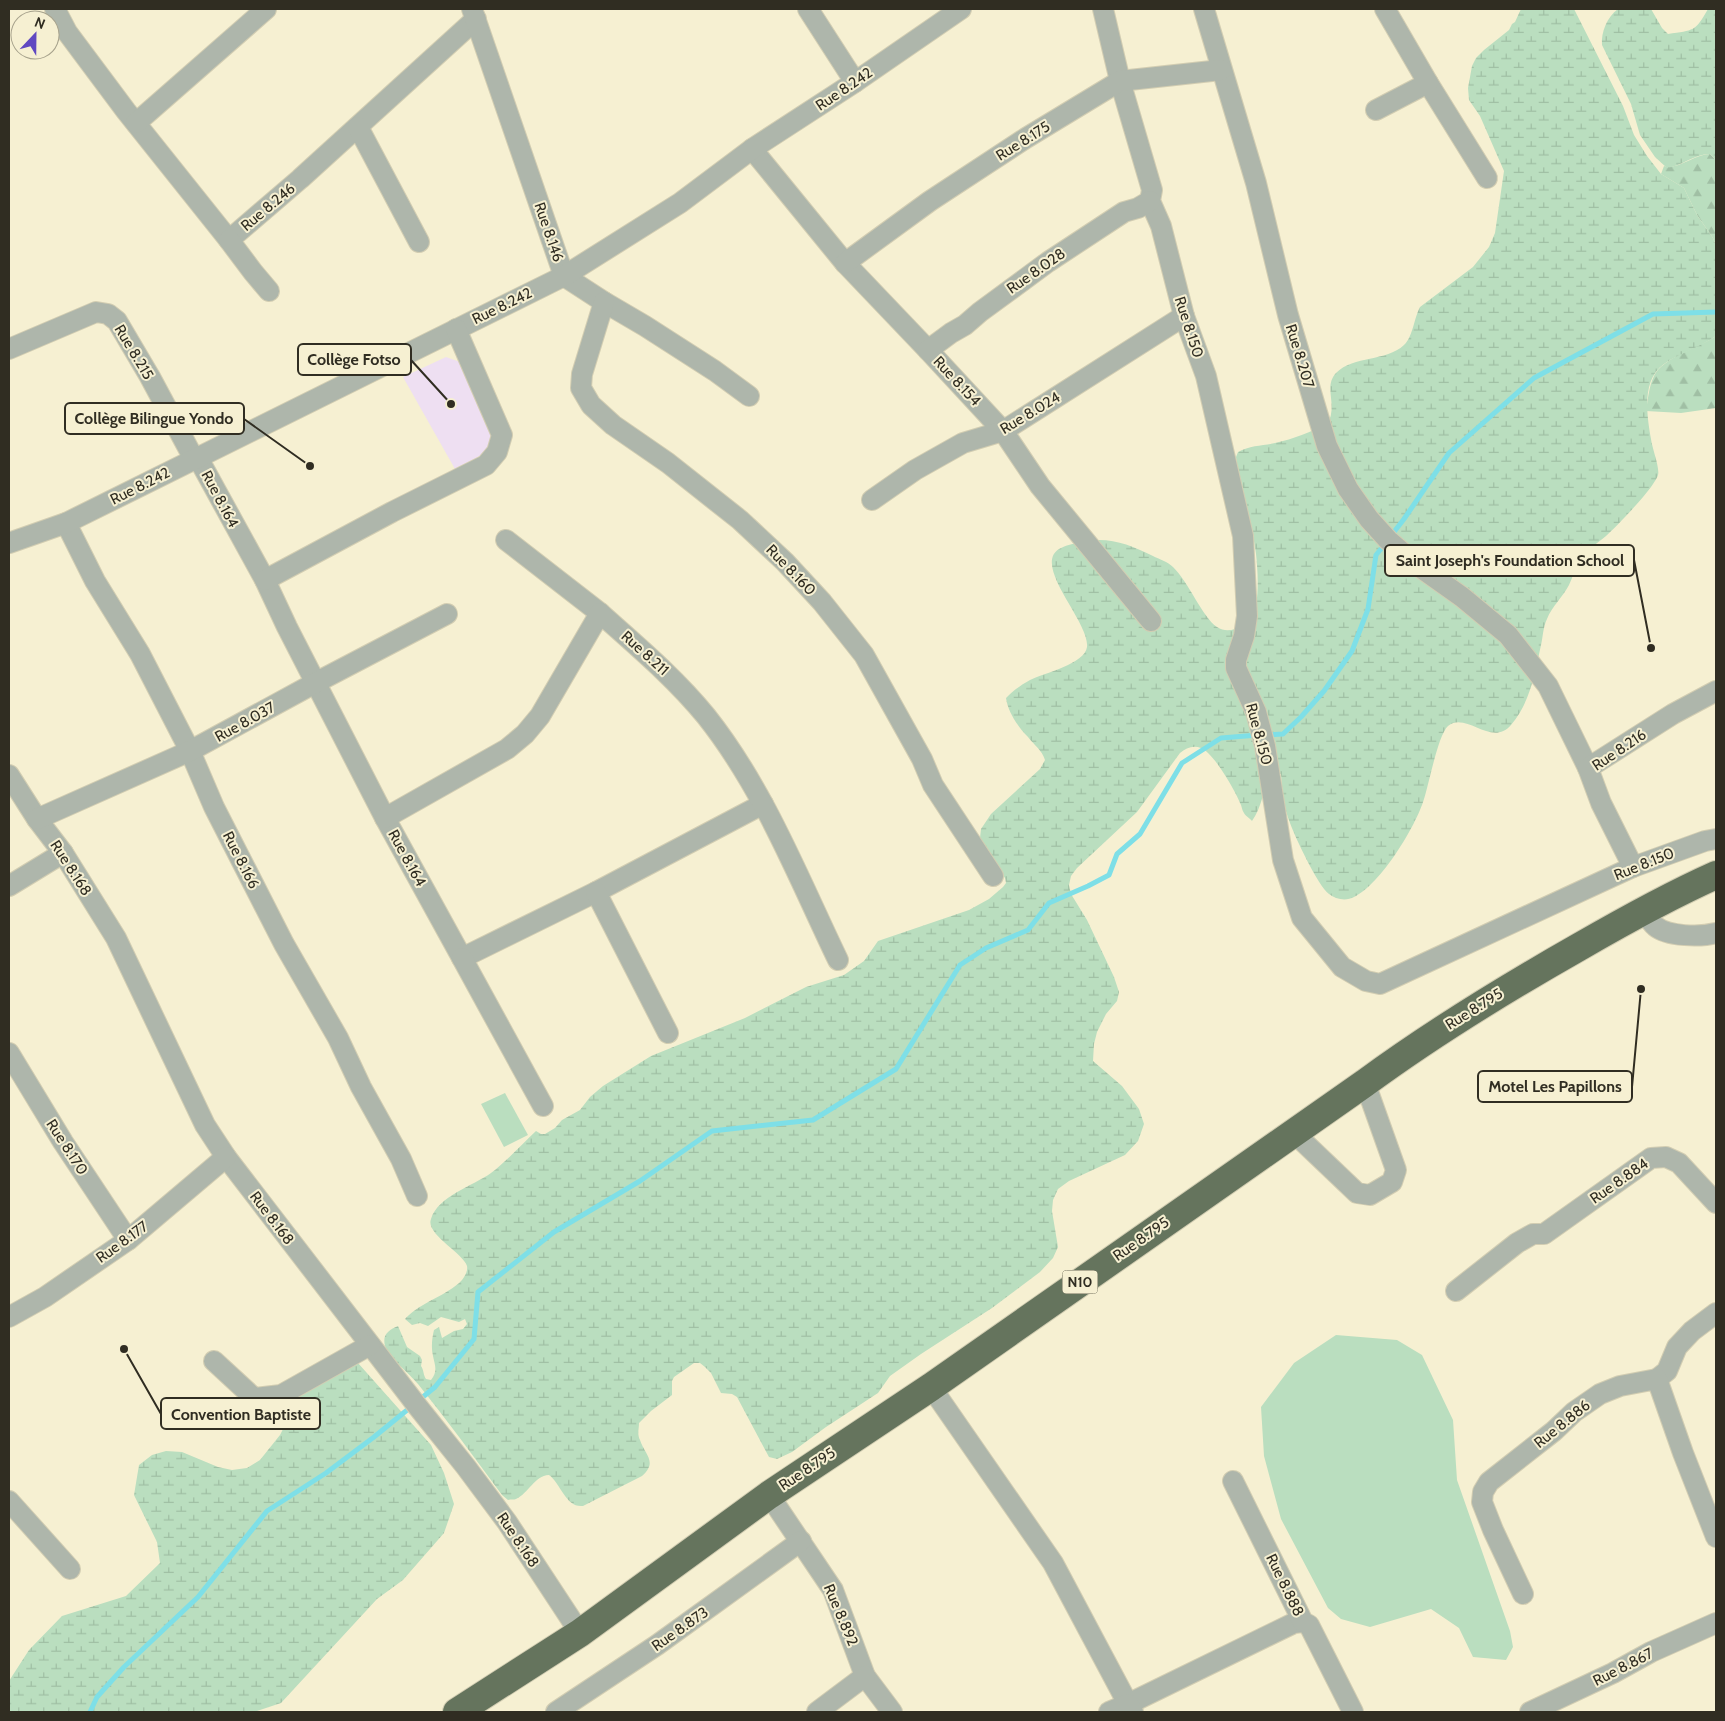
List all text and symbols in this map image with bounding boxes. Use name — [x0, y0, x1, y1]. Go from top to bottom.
north arrow — [10, 10, 60, 60]
text: N — [32, 13, 48, 33]
street label: Rue 8.242 — [812, 63, 876, 114]
street label: Rue 8.175 — [993, 117, 1053, 165]
street label: Rue 8.246 — [237, 179, 299, 235]
street label: Rue 8.146 — [530, 200, 568, 264]
street label: Rue 8.028 — [1003, 244, 1069, 298]
street label: Rue 8.242 — [469, 284, 535, 328]
street label: Rue 8.150 — [1171, 294, 1207, 360]
street label: Rue 8.215 — [111, 321, 157, 383]
street label: Rue 8.207 — [1282, 322, 1318, 390]
callout: Collège Fotso — [298, 344, 411, 375]
text: Collège Fotso — [307, 350, 401, 369]
street label: Rue 8.154 — [929, 352, 985, 410]
street label: Rue 8.024 — [997, 388, 1064, 438]
callout: Collège Bilingue Yondo — [65, 403, 244, 434]
text: Collège Bilingue Yondo — [75, 409, 233, 428]
street label: Rue 8.242 — [107, 463, 173, 509]
street label: Rue 8.164 — [198, 467, 243, 531]
street label: Rue 8.160 — [762, 541, 820, 599]
callout: Saint Joseph's Foundation School — [1385, 545, 1634, 576]
text: Saint Joseph's Foundation School — [1396, 551, 1624, 570]
street label: Rue 8.211 — [618, 627, 672, 679]
street label: Rue 8.037 — [212, 698, 279, 746]
street label: Rue 8.150 — [1242, 701, 1276, 767]
street label: Rue 8.216 — [1589, 725, 1649, 775]
street label: Rue 8.164 — [384, 827, 430, 890]
street label: Rue 8.166 — [219, 828, 263, 892]
street label: Rue 8.168 — [46, 837, 96, 899]
street label: Rue 8.150 — [1611, 844, 1677, 884]
street label: Rue 8.795 — [1442, 984, 1506, 1034]
callout: Motel Les Papillons — [1478, 1071, 1632, 1102]
text: Motel Les Papillons — [1488, 1077, 1622, 1096]
street label: Rue 8.170 — [42, 1116, 92, 1178]
street label: Rue 8.884 — [1586, 1154, 1652, 1208]
street label: Rue 8.168 — [246, 1188, 298, 1248]
street label: Rue 8.795 — [1110, 1213, 1172, 1265]
street label: Rue 8.177 — [93, 1217, 152, 1267]
road number: N10 — [1062, 1270, 1098, 1294]
street label: Rue 8.886 — [1530, 1396, 1594, 1452]
callout: Convention Baptiste — [161, 1398, 320, 1429]
text: Convention Baptiste — [171, 1405, 311, 1424]
street label: Rue 8.795 — [775, 1444, 839, 1494]
street label: Rue 8.168 — [493, 1509, 543, 1571]
street label: Rue 8.888 — [1262, 1551, 1308, 1619]
street label: Rue 8.892 — [820, 1581, 862, 1649]
street label: Rue 8.873 — [648, 1603, 712, 1655]
street label: Rue 8.867 — [1590, 1644, 1656, 1690]

